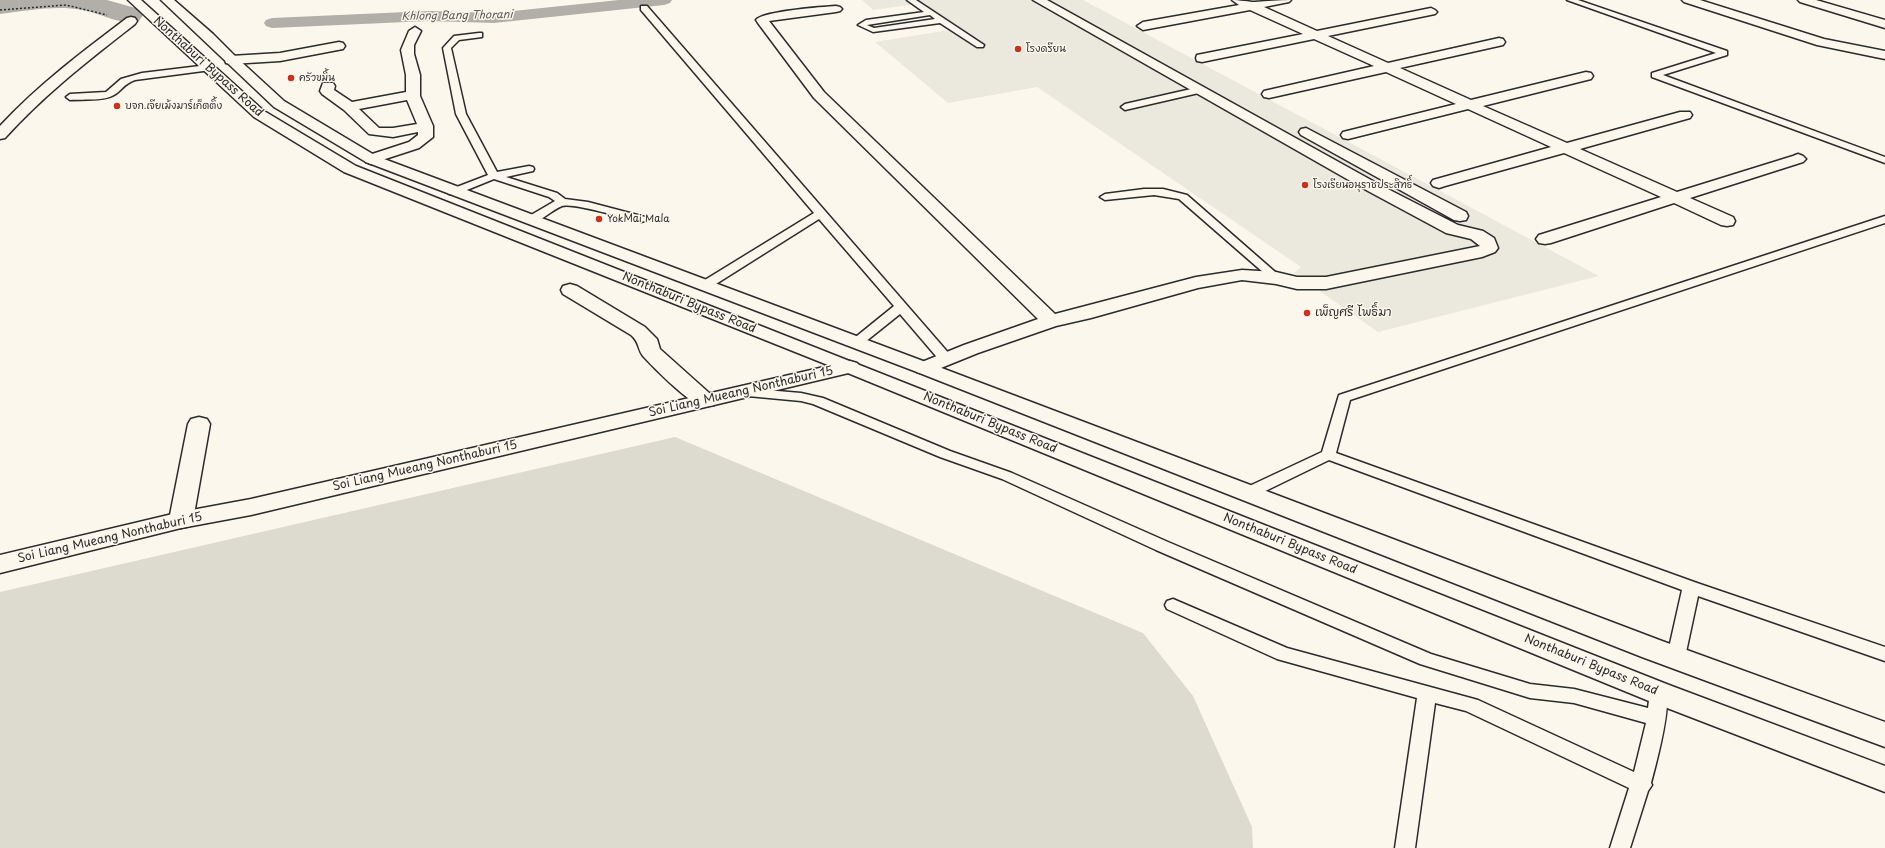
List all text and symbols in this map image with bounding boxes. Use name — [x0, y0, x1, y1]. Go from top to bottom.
water label: Khlong Bang Thorani — [401, 8, 513, 24]
street label: Nonthaburi Bypass Road — [150, 14, 266, 120]
place label: โรงดรียน — [1026, 43, 1066, 55]
marker: โรงดรียน — [1013, 44, 1023, 54]
place label: ครัวขมิ้น — [299, 72, 335, 84]
marker: ครัวขมิ้น — [286, 73, 296, 83]
place label: บจก.เจียเม้งมาร์เก็ตติ้ง — [125, 100, 222, 112]
marker: บจก.เจียเม้งมาร์เก็ตติ้ง — [112, 101, 122, 111]
place label: โรงเรียนอนุราชประสิทธิ์ — [1313, 179, 1412, 191]
marker: โรงเรียนอนุราชประสิทธิ์ — [1300, 180, 1310, 190]
place label: YokMai Mala — [607, 213, 669, 225]
marker: YokMai Mala — [594, 214, 604, 224]
street label: Nonthaburi Bypass Road — [620, 270, 758, 336]
place label: เพ็ญศรี โพธิ์มา — [1315, 306, 1392, 320]
marker: เพ็ญศรี โพธิ์มา — [1302, 308, 1312, 318]
street label: Soi Liang Mueang Nonthaburi 15 — [647, 364, 835, 420]
street label: Nonthaburi Bypass Road — [921, 390, 1059, 456]
street label: Soi Liang Mueang Nonthaburi 15 — [331, 438, 519, 494]
street label: Soi Liang Mueang Nonthaburi 15 — [16, 510, 204, 566]
street label: Nonthaburi Bypass Road — [1221, 511, 1359, 577]
street label: Nonthaburi Bypass Road — [1522, 632, 1660, 698]

